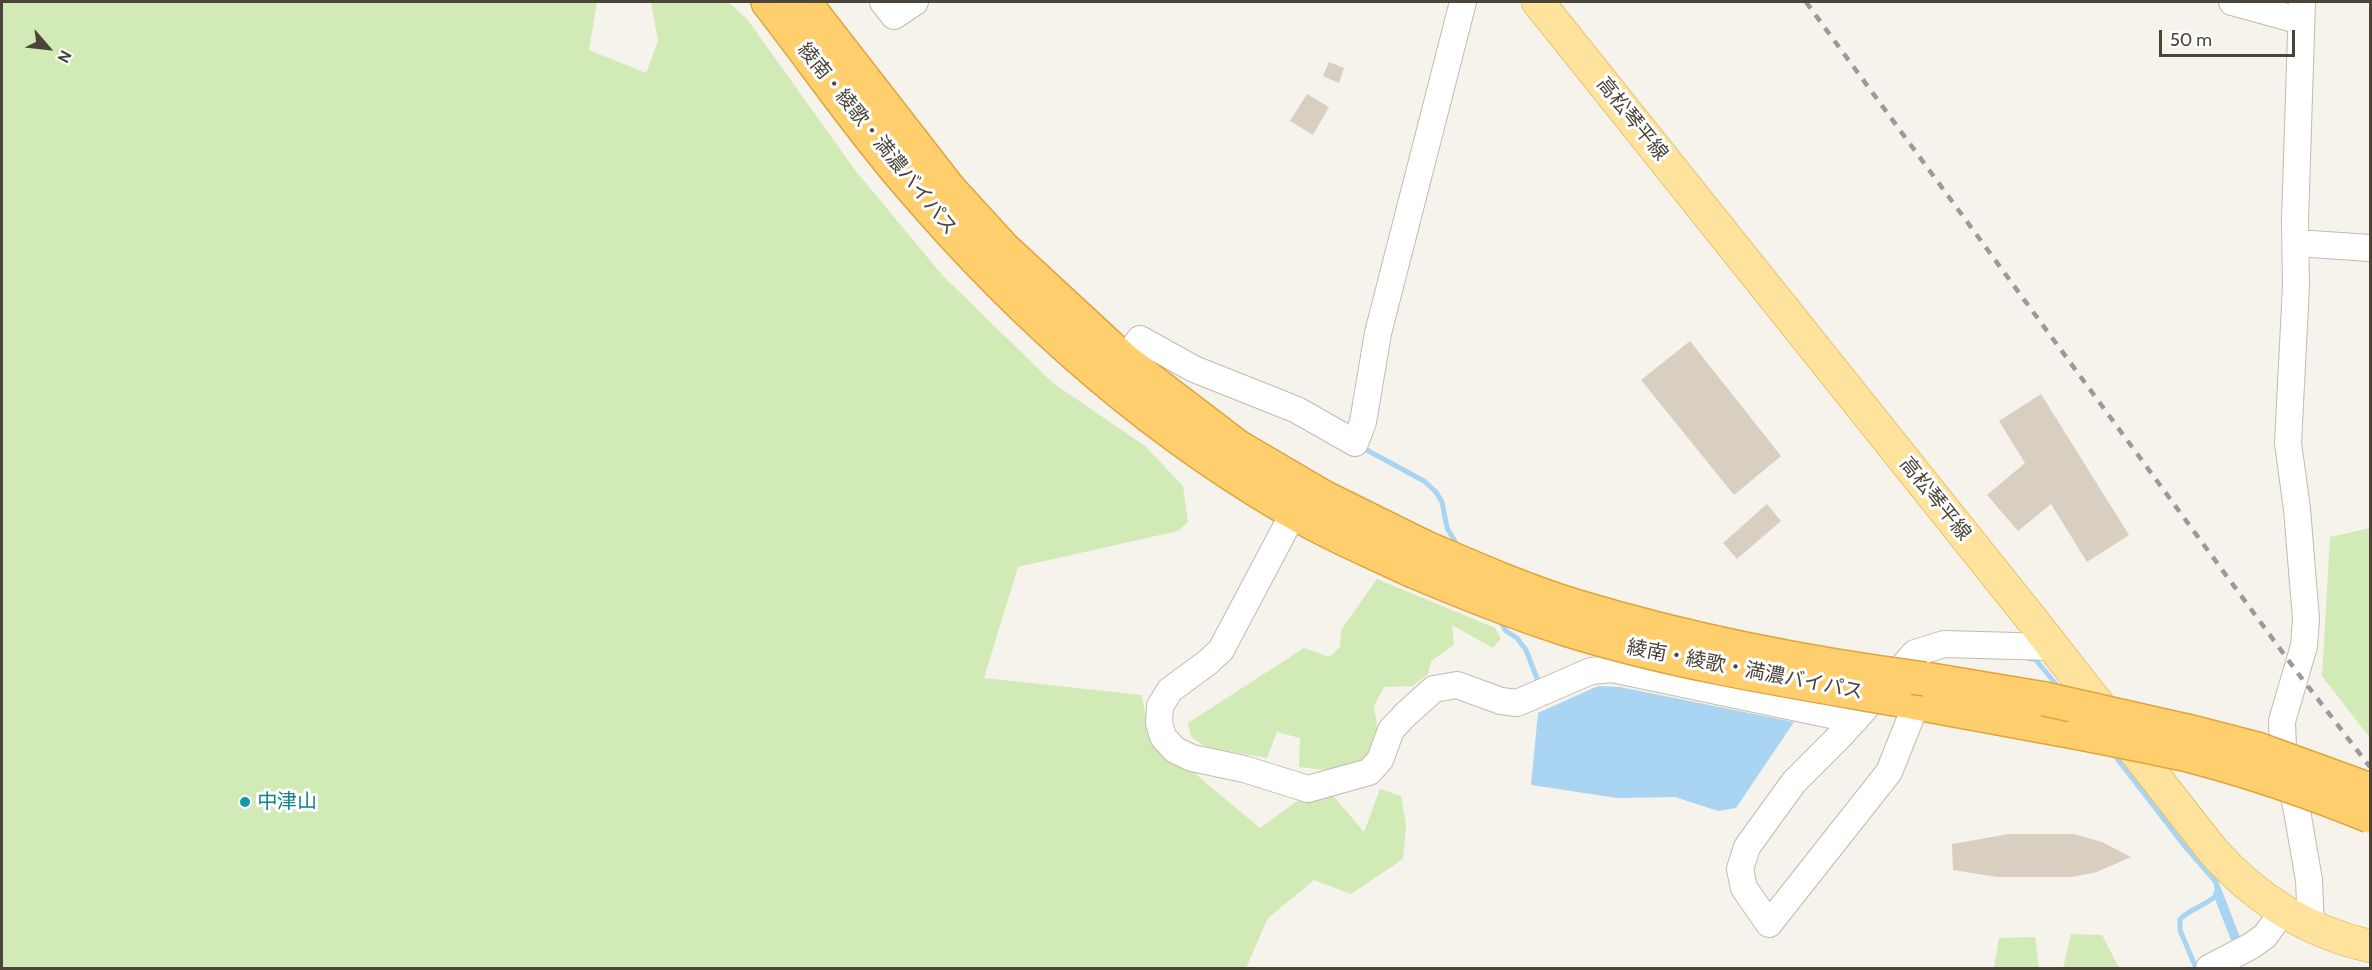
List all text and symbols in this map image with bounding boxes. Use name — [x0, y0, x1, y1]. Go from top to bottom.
north arrow — [18, 18, 78, 78]
scale bar — [2162, 18, 2298, 56]
text: 50 m — [2170, 29, 2212, 51]
street label: 綾南・綾歌・満濃バイパス — [792, 38, 962, 240]
text: N — [53, 47, 75, 66]
street label: 高松琴平線 — [1591, 73, 1673, 165]
street label: 高松琴平線 — [1894, 453, 1976, 545]
street label: 綾南・綾歌・満濃バイパス — [1625, 635, 1865, 705]
place label: 中津山 — [257, 790, 317, 814]
marker: 中津山 — [238, 795, 252, 809]

